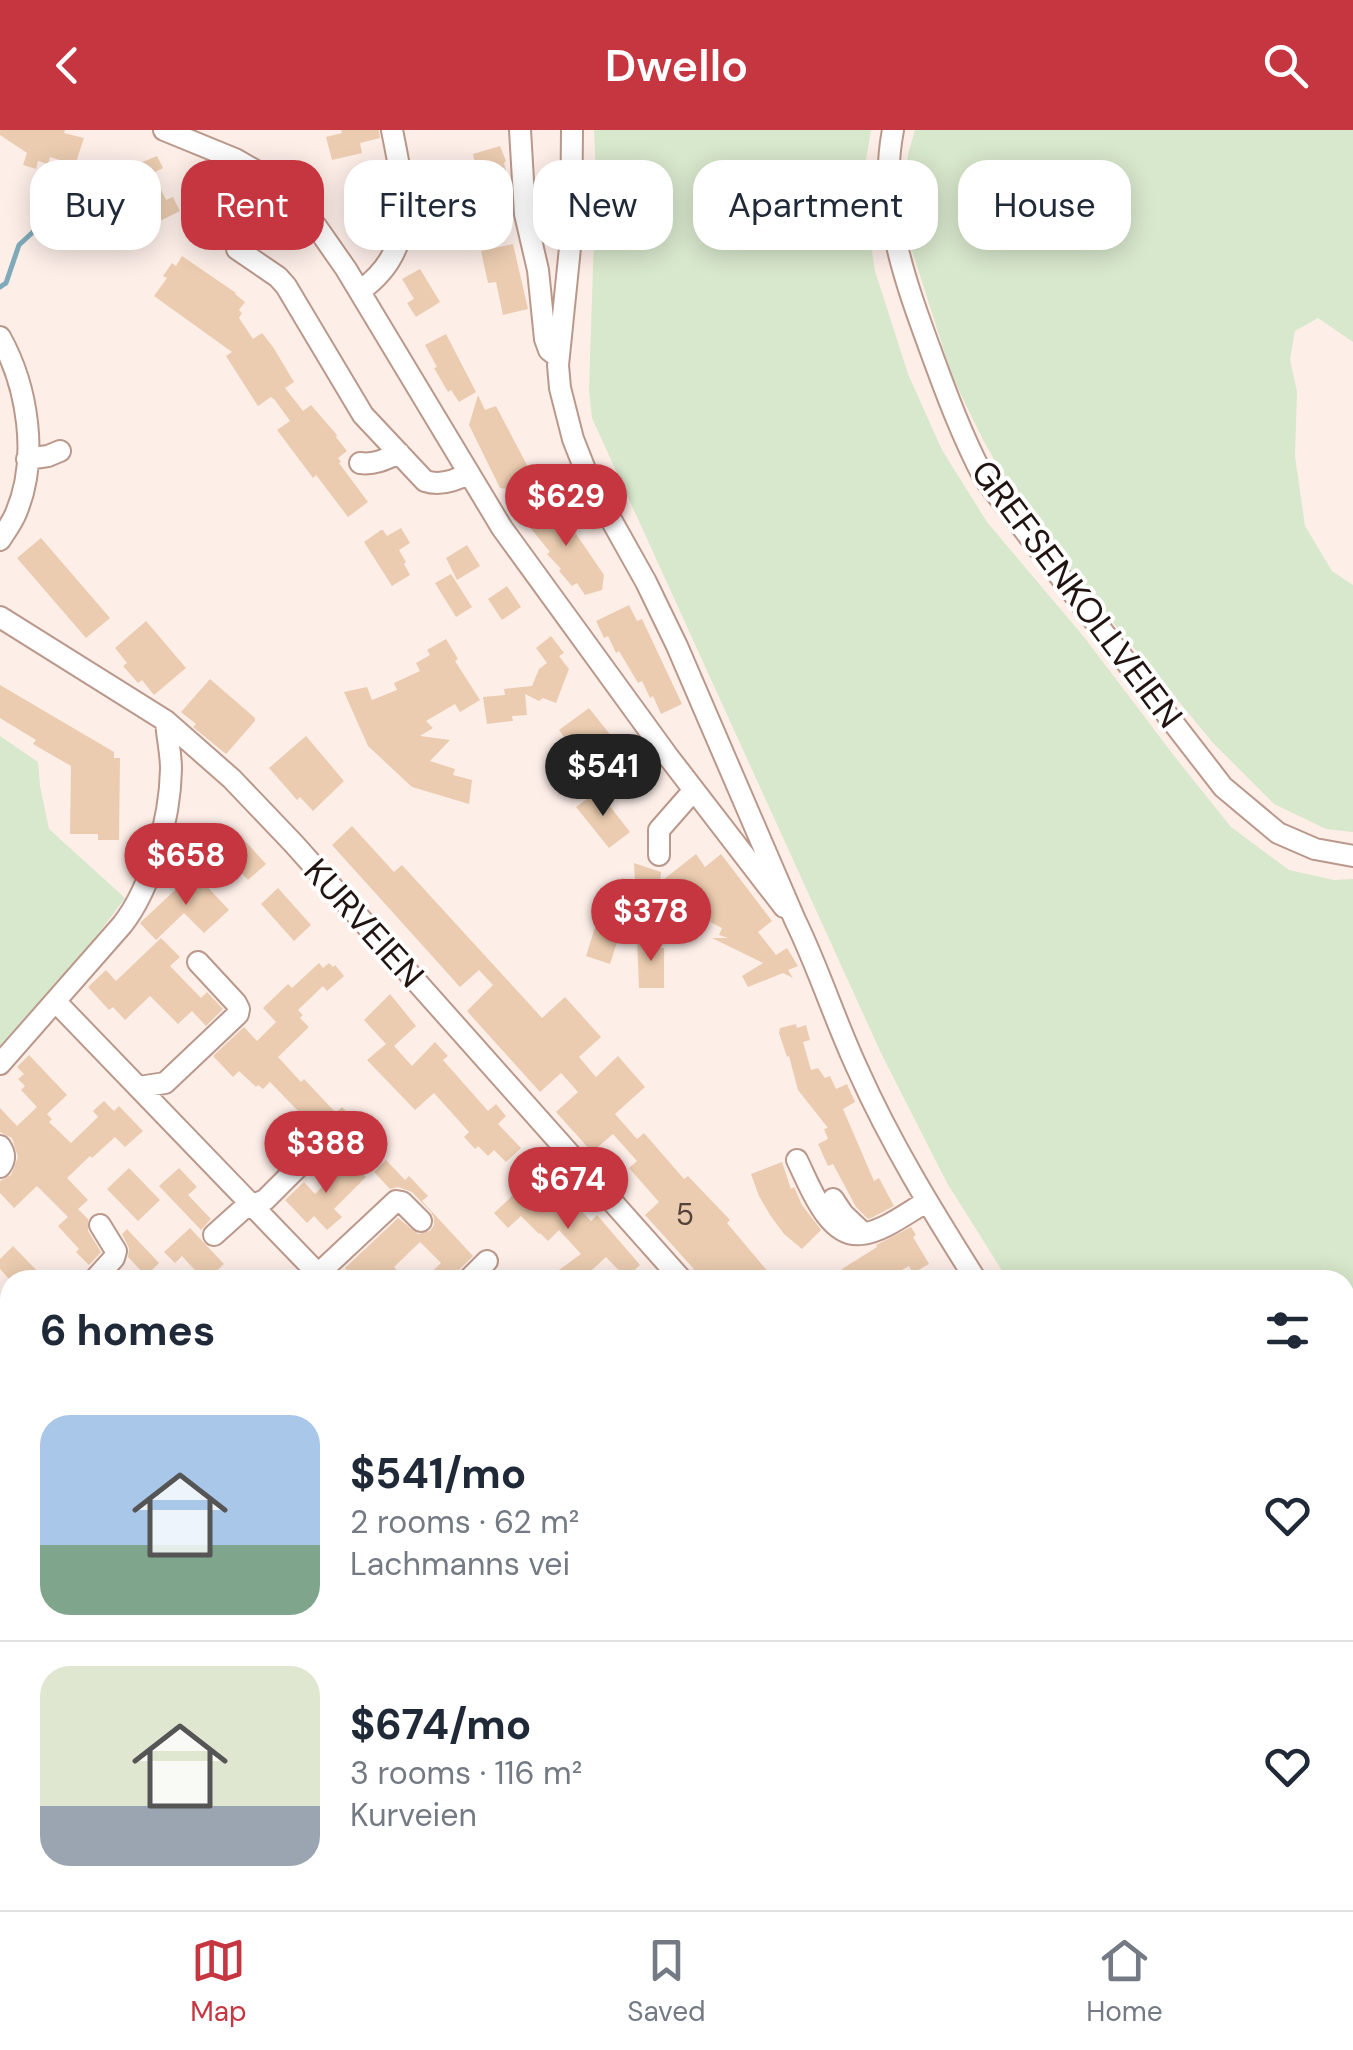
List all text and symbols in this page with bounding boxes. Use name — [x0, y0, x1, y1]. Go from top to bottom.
text: Dwello — [605, 36, 748, 95]
icon: back — [40, 38, 95, 93]
icon: search — [1258, 38, 1313, 93]
chip: Buy — [30, 160, 161, 250]
chip: Rent — [181, 160, 324, 250]
chip: Filters — [344, 160, 513, 250]
chip: New — [533, 160, 673, 250]
chip: Apartment — [693, 160, 938, 250]
chip: House — [958, 160, 1131, 250]
street label: GREFSENKOLLVEIEN — [961, 451, 1193, 737]
pin: $629 — [507, 464, 625, 549]
text: $629 — [527, 475, 605, 517]
pin: $541 — [544, 734, 662, 819]
text: $541 — [567, 745, 639, 787]
pin: $658 — [127, 823, 245, 908]
text: $658 — [146, 834, 226, 876]
street label: KURVEIEN — [294, 849, 434, 997]
pin: $378 — [592, 879, 710, 964]
text: $378 — [613, 890, 689, 932]
pin: $388 — [267, 1111, 385, 1196]
text: $388 — [286, 1122, 366, 1164]
pin: $674 — [509, 1147, 627, 1232]
text: $674 — [530, 1158, 606, 1200]
house number: 5 — [676, 1195, 694, 1234]
text: 6 homes — [40, 1303, 215, 1358]
icon: filters — [1260, 1303, 1315, 1358]
text: $541/mo — [350, 1446, 526, 1501]
icon: home — [120, 1455, 240, 1575]
icon: heart — [1260, 1488, 1315, 1543]
text: 2 rooms · 62 m² — [350, 1501, 579, 1543]
text: Lachmanns vei — [350, 1543, 570, 1585]
text: $674/mo — [350, 1697, 531, 1752]
icon: home — [120, 1706, 240, 1826]
icon: heart — [1260, 1739, 1315, 1794]
text: 3 rooms · 116 m² — [350, 1752, 582, 1794]
text: Kurveien — [350, 1794, 477, 1836]
tab: Map — [190, 1933, 247, 2030]
tab: Saved — [627, 1933, 706, 2030]
tab: Home — [1086, 1933, 1163, 2030]

